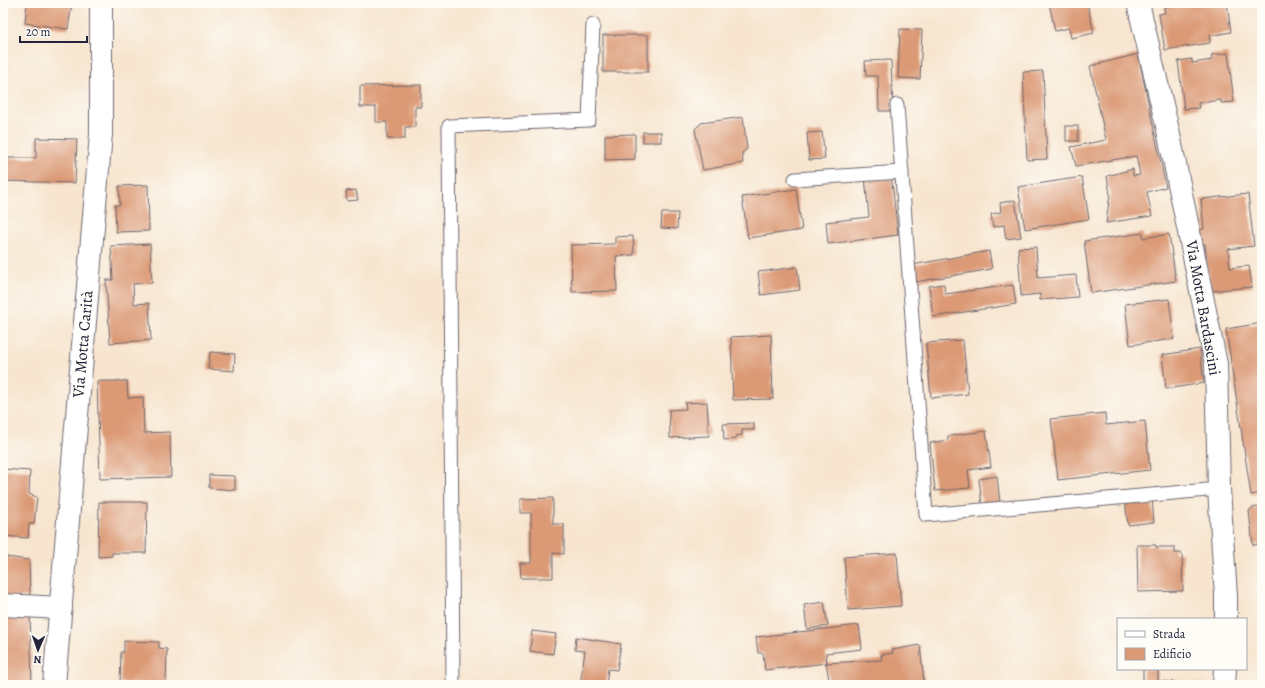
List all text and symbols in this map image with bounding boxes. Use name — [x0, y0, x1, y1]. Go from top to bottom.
scale bar — [20, 18, 87, 44]
text: 20 m — [26, 24, 50, 40]
street label: Via Motta Bardascini — [1180, 238, 1226, 377]
street label: Via Motta Carità — [67, 289, 99, 400]
legend — [1117, 618, 1247, 670]
text: Strada — [1153, 626, 1186, 642]
north arrow — [18, 630, 58, 670]
text: Edificio — [1153, 646, 1191, 662]
text: N — [33, 652, 42, 667]

